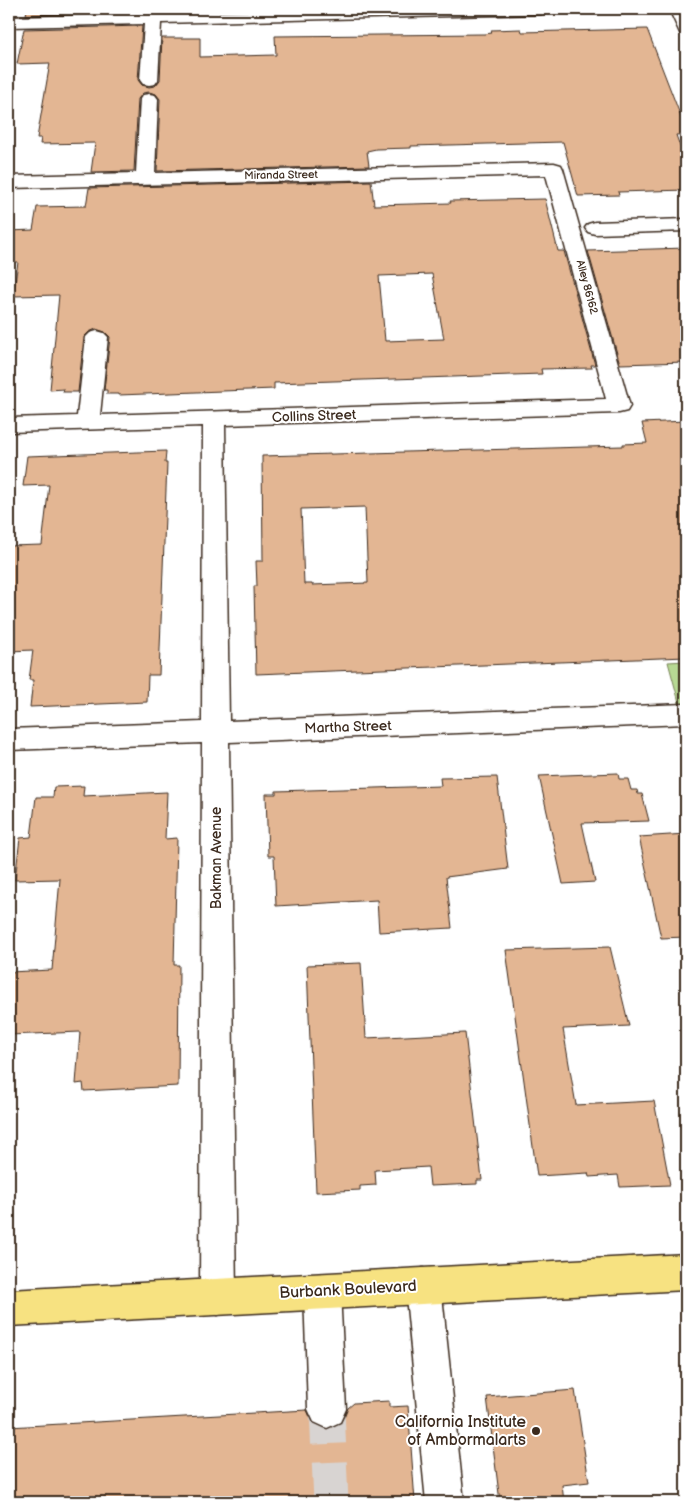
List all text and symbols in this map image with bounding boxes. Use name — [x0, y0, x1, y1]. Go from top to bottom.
street label: Miranda Street — [244, 168, 319, 182]
street label: Alley 86162 — [574, 258, 601, 316]
street label: Collins Street — [272, 406, 357, 426]
street label: Martha Street — [304, 717, 393, 737]
street label: Bakman Avenue — [208, 807, 225, 909]
street label: Burbank Boulevard — [279, 1277, 417, 1303]
place label: California Institute of Ambormalarts — [395, 1413, 527, 1450]
marker: California Institute of Ambormalarts — [530, 1425, 542, 1437]

